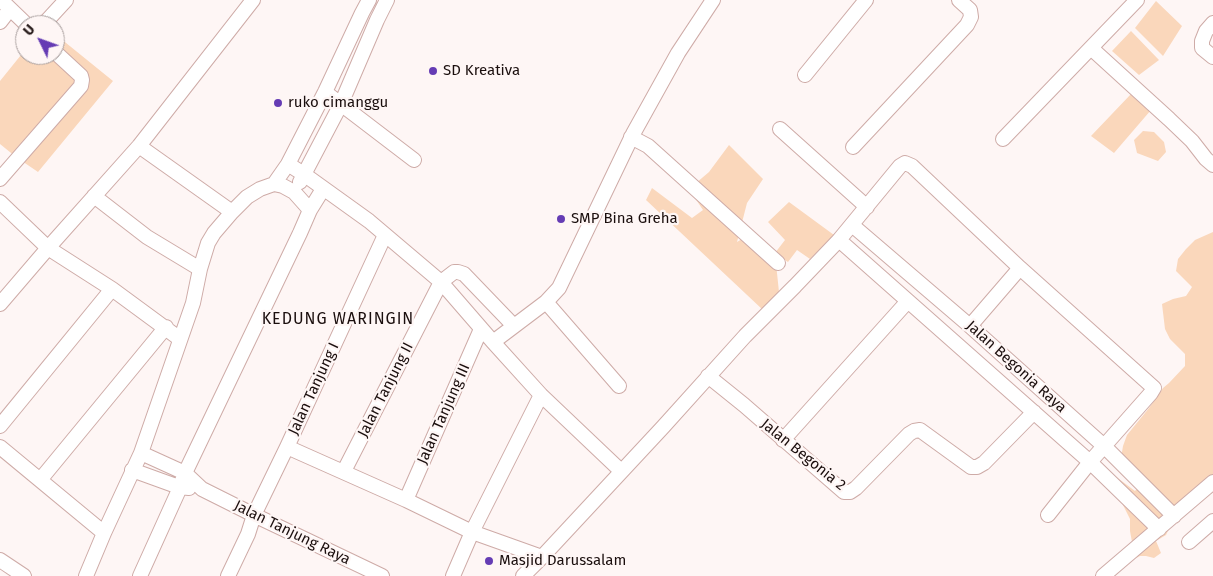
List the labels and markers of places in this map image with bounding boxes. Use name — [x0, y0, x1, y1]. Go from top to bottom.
place label: SD Kreativa — [443, 62, 520, 80]
marker: SD Kreativa — [427, 65, 439, 77]
place label: ruko cimanggu — [288, 94, 388, 112]
marker: ruko cimanggu — [272, 97, 284, 109]
place label: SMP Bina Greha — [571, 210, 678, 228]
marker: SMP Bina Greha — [555, 213, 567, 225]
place label: Masjid Darussalam — [499, 552, 626, 570]
marker: Masjid Darussalam — [483, 555, 495, 567]

